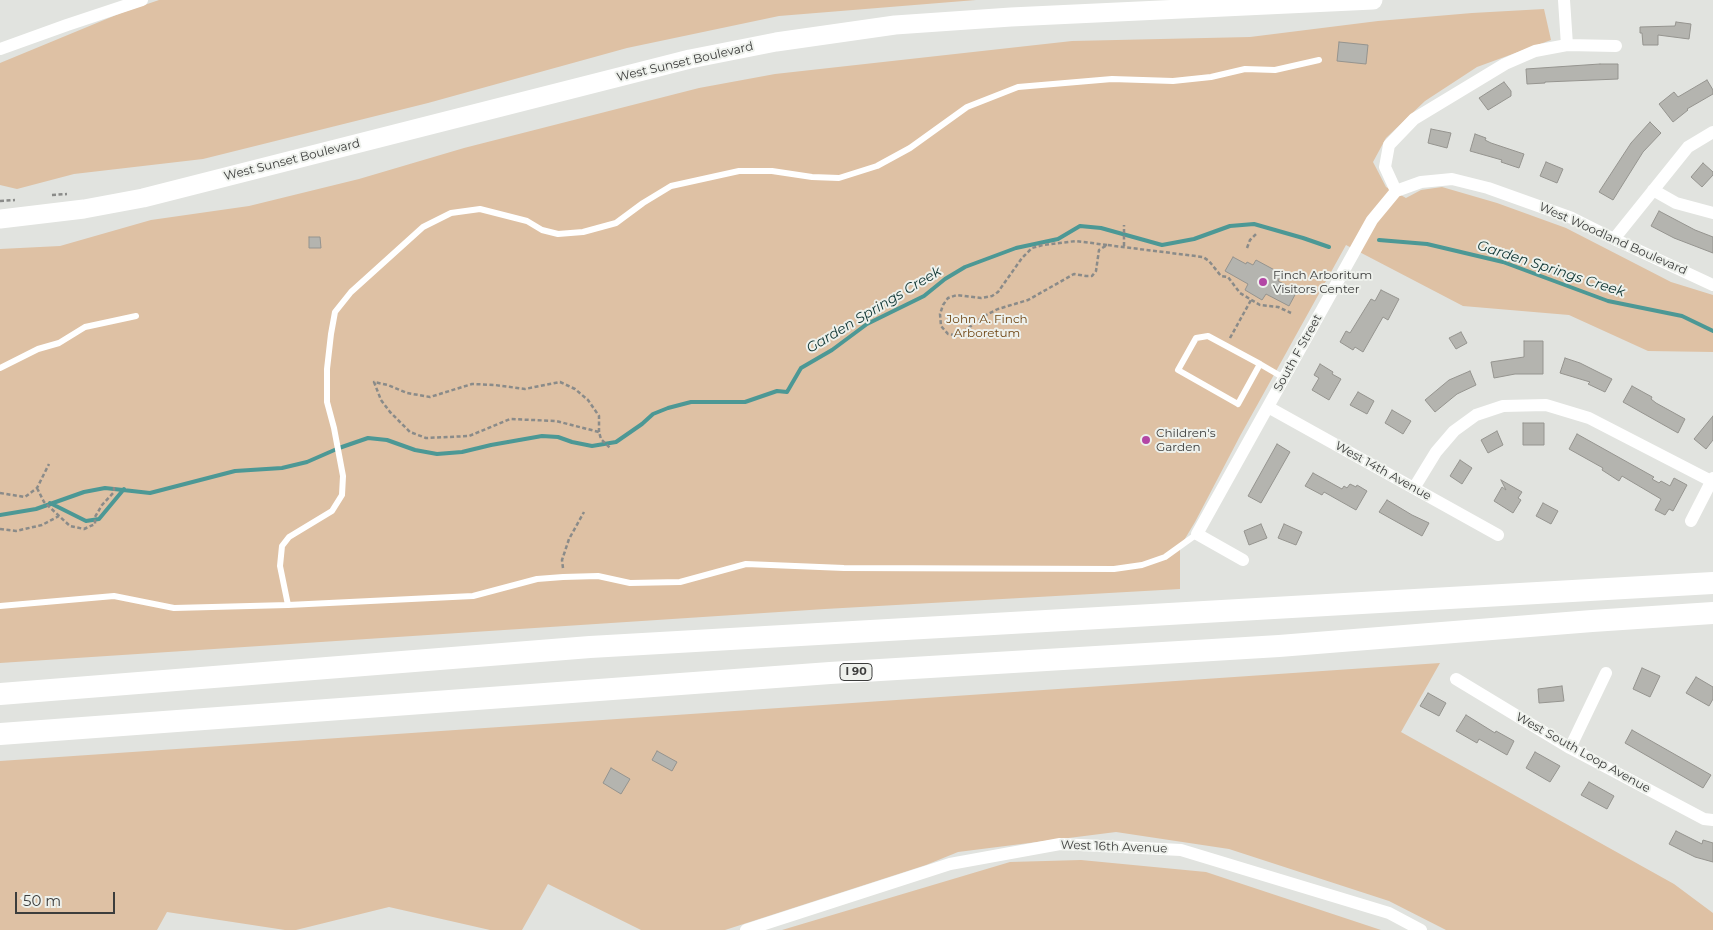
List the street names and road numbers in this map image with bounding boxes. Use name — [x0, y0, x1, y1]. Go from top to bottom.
street label: West Sunset Boulevard — [615, 39, 755, 85]
street label: West Sunset Boulevard — [223, 136, 361, 184]
street label: West Woodland Boulevard — [1537, 200, 1689, 278]
street label: South F Street — [1271, 312, 1325, 394]
street label: West 14th Avenue — [1333, 439, 1433, 503]
road number: I 90 — [840, 664, 872, 680]
street label: West South Loop Avenue — [1513, 710, 1653, 796]
street label: West 16th Avenue — [1060, 838, 1168, 856]

